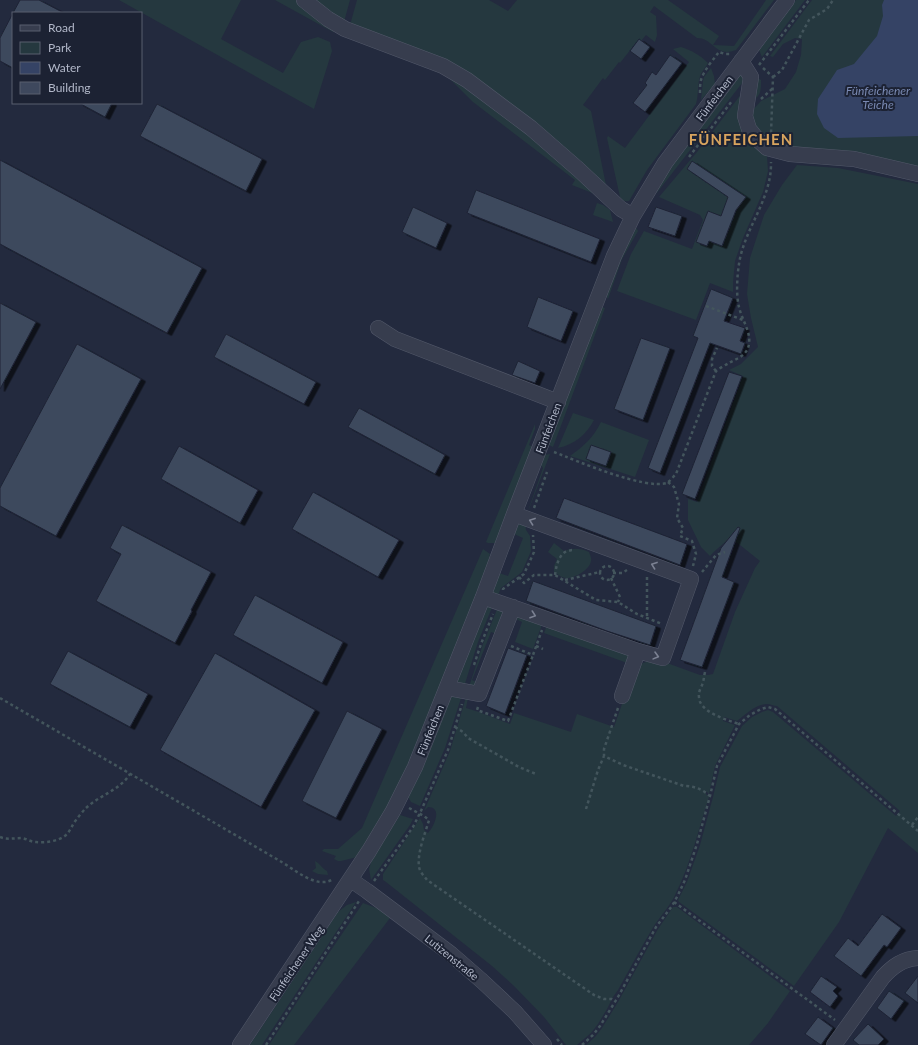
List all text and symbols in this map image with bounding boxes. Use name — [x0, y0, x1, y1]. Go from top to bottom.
legend — [12, 12, 142, 104]
text: Road — [48, 20, 75, 35]
text: Park — [48, 40, 72, 55]
text: Water — [48, 60, 81, 75]
street label: Fünfeichen — [693, 73, 735, 123]
text: Building — [48, 80, 91, 95]
water label: Fünfeichener Teiche — [846, 83, 911, 112]
district label: FÜNFEICHEN — [689, 130, 793, 148]
street label: Fünfeichen — [532, 401, 564, 455]
one-way arrow — [529, 517, 536, 525]
one-way arrow — [651, 562, 658, 570]
one-way arrow — [530, 610, 537, 618]
one-way arrow — [653, 651, 660, 660]
street label: Fünfeichen — [414, 703, 446, 757]
street label: Fünfeichener Weg — [266, 923, 326, 1003]
street label: Lutizenstraße — [423, 931, 482, 983]

